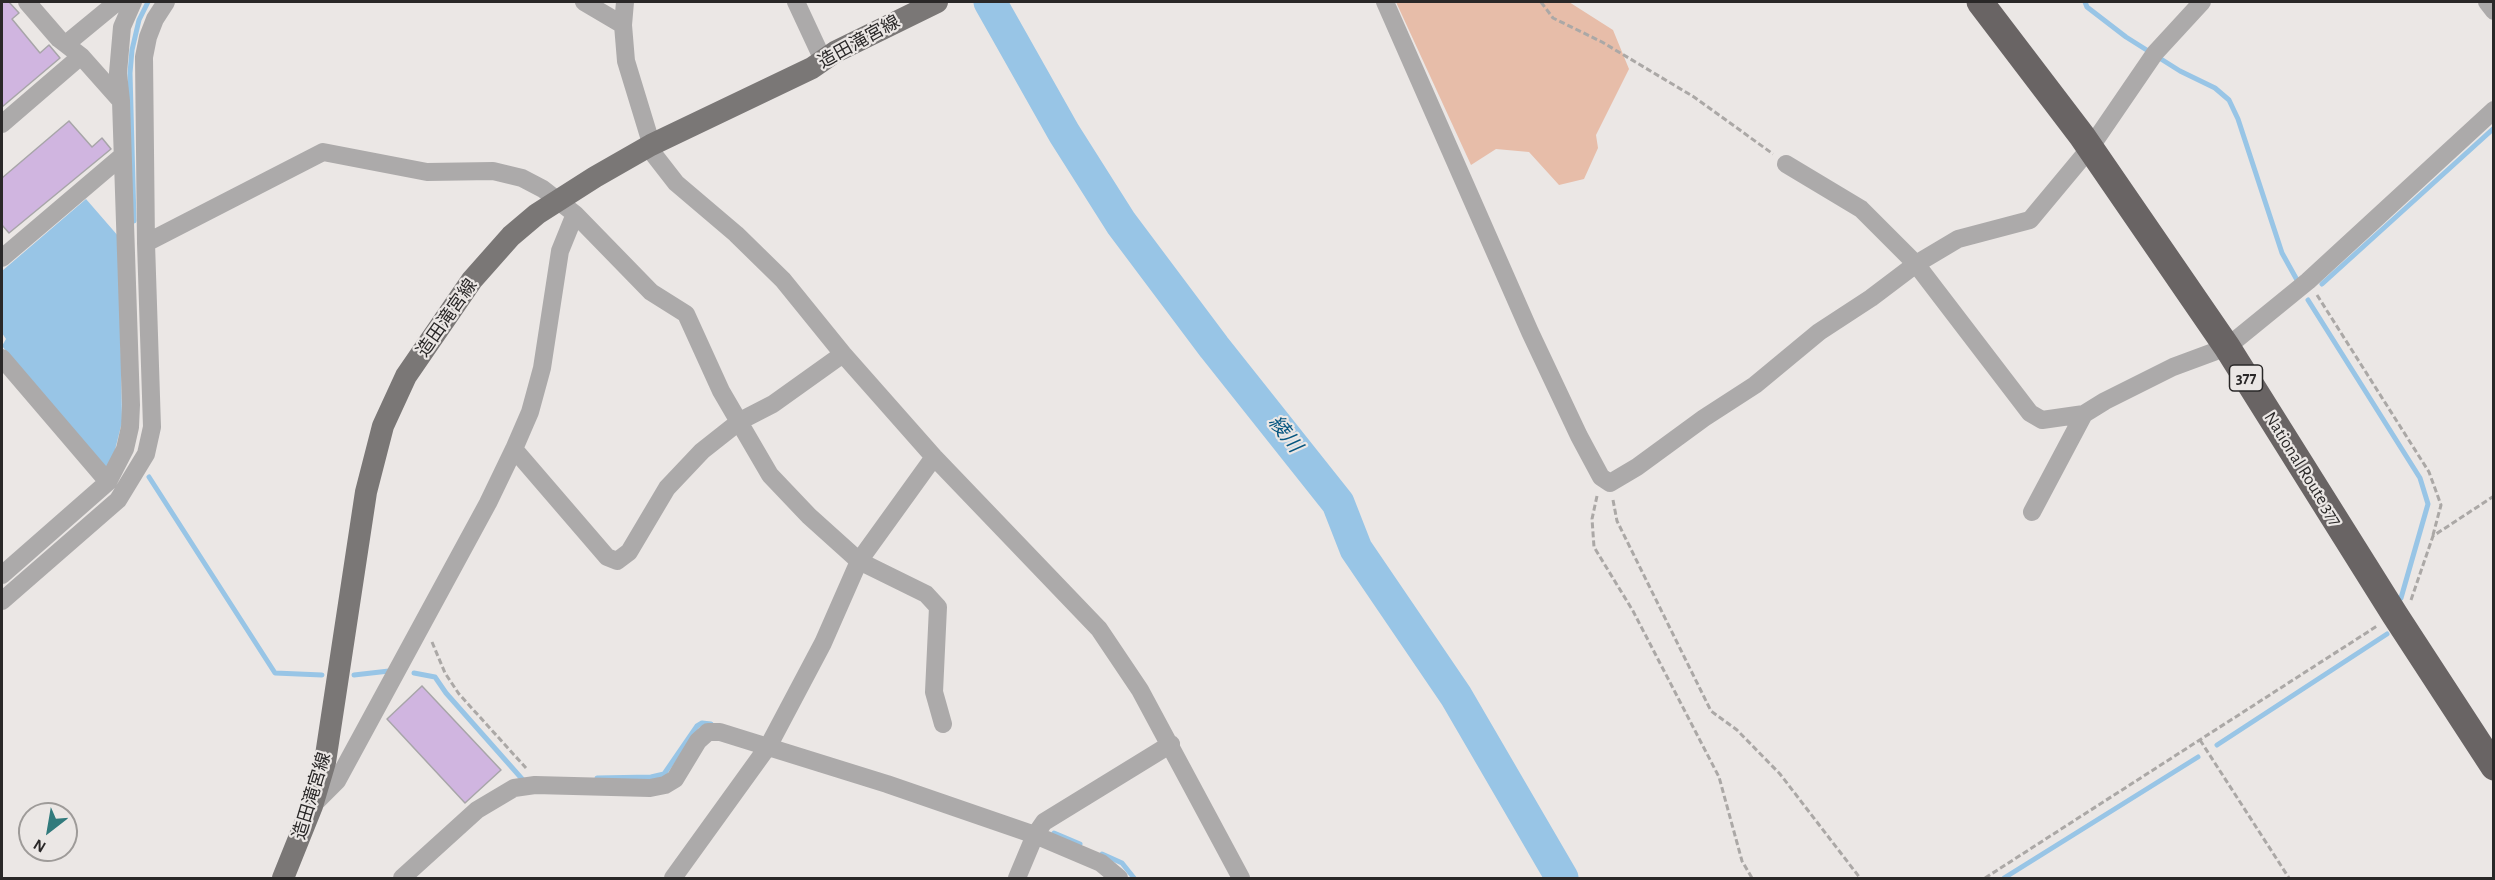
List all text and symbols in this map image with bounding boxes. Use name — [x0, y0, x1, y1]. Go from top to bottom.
street label: 造田滝宮線 — [814, 11, 904, 73]
street label: 造田滝宮線 — [412, 275, 482, 361]
road number: 377 — [2230, 365, 2262, 391]
street label: National Route 377 — [2259, 408, 2347, 530]
water label: 綾川 — [1263, 411, 1307, 457]
street label: 造田滝宮線 — [289, 750, 335, 842]
north arrow — [18, 802, 78, 862]
text: N — [31, 836, 49, 855]

